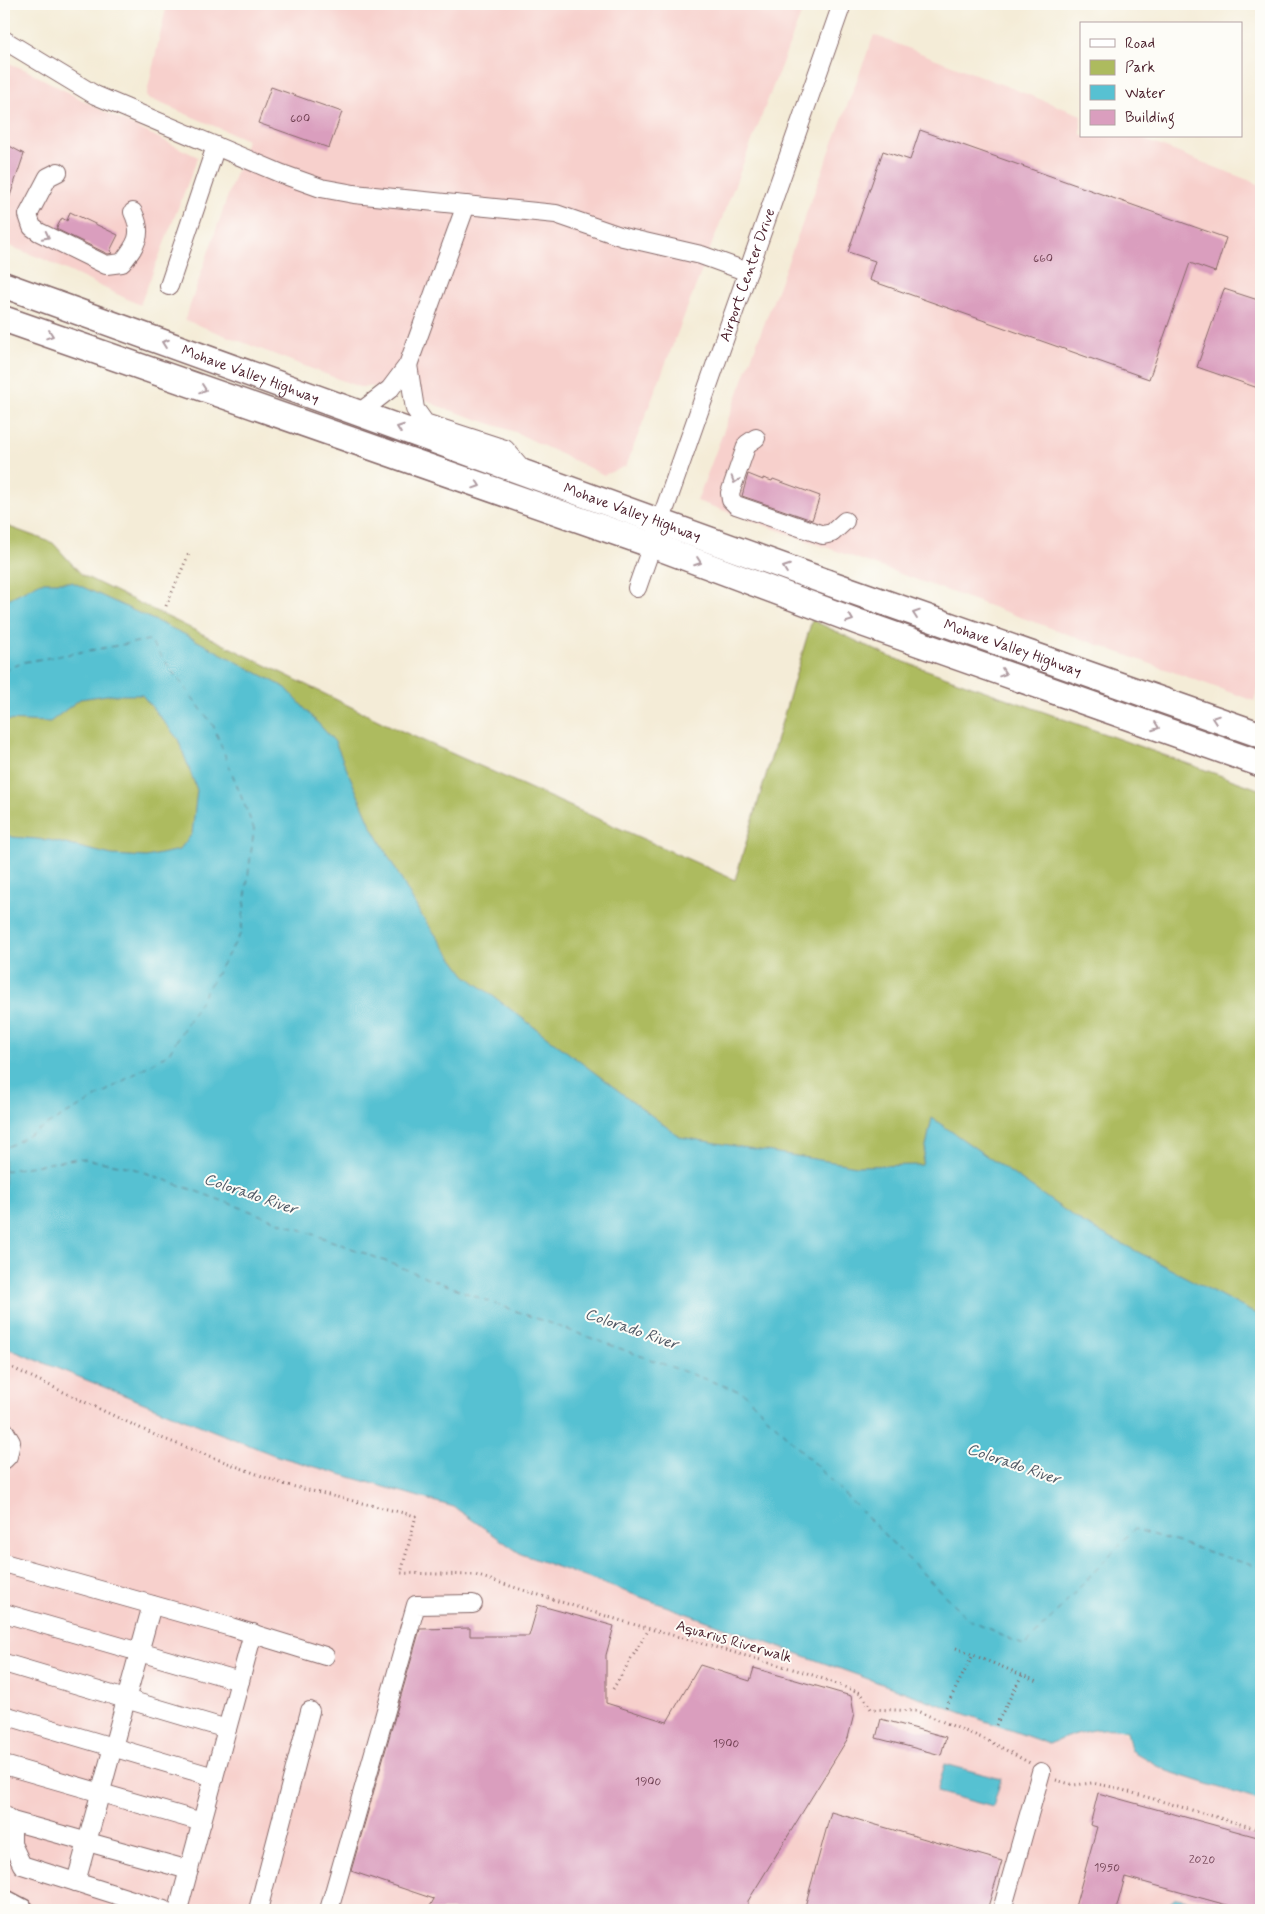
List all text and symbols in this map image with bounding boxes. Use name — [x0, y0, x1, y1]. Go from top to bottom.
legend — [1080, 22, 1242, 138]
text: Road — [1125, 34, 1155, 54]
text: Park — [1125, 58, 1155, 78]
text: Water — [1125, 84, 1165, 104]
text: Building — [1125, 108, 1175, 129]
house number: 600 — [290, 111, 310, 127]
street label: Airport Center Drive — [715, 206, 781, 344]
one-way arrow — [41, 230, 50, 240]
house number: 660 — [1033, 251, 1053, 267]
one-way arrow — [45, 329, 54, 339]
one-way arrow — [161, 339, 170, 349]
street label: Mohave Valley Highway — [178, 341, 322, 409]
one-way arrow — [198, 383, 207, 393]
one-way arrow — [396, 424, 405, 434]
one-way arrow — [730, 475, 740, 484]
one-way arrow — [472, 479, 480, 489]
street label: Mohave Valley Highway — [560, 479, 704, 547]
one-way arrow — [693, 556, 701, 566]
one-way arrow — [782, 564, 791, 574]
one-way arrow — [912, 610, 921, 620]
one-way arrow — [845, 613, 853, 623]
street label: Mohave Valley Highway — [941, 615, 1084, 682]
one-way arrow — [998, 667, 1007, 677]
one-way arrow — [1211, 715, 1220, 725]
one-way arrow — [1151, 721, 1160, 731]
water label: Colorado River — [201, 1169, 302, 1221]
water label: Colorado River — [582, 1304, 683, 1356]
water label: Colorado River — [964, 1439, 1065, 1491]
street label: Aquarius Riverwalk — [674, 1616, 794, 1668]
house number: 1900 — [713, 1736, 740, 1752]
house number: 1900 — [635, 1774, 662, 1790]
house number: 2020 — [1189, 1852, 1216, 1868]
house number: 1950 — [1094, 1860, 1120, 1876]

